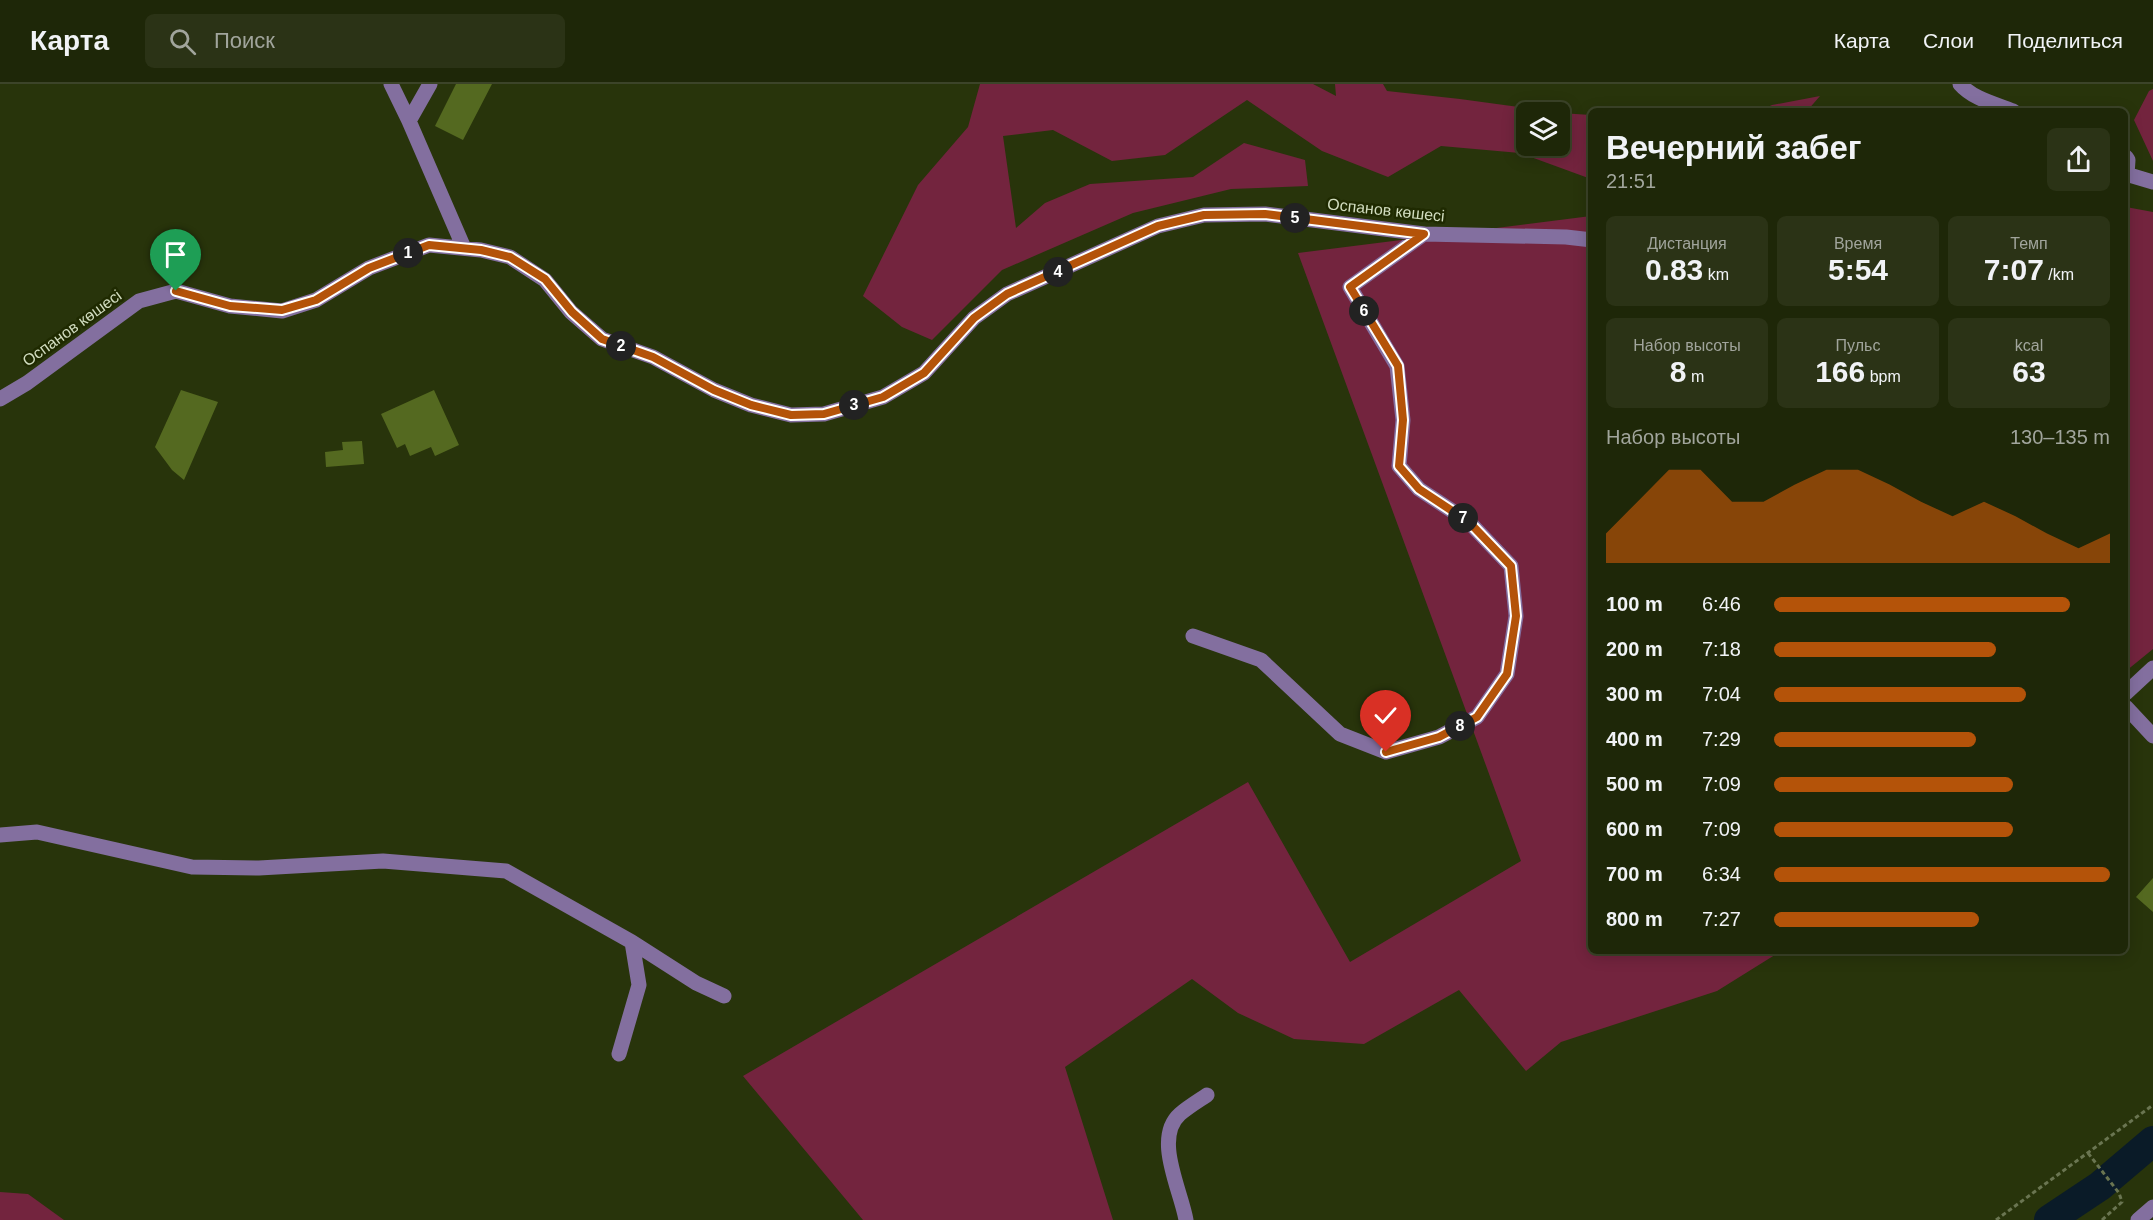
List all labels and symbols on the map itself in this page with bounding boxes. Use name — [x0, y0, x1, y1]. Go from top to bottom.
street label: Оспанов көшесі — [1326, 195, 1446, 225]
pin: 5 — [1280, 203, 1310, 233]
pin — [150, 229, 201, 291]
pin: 1 — [393, 238, 423, 268]
pin: 4 — [1043, 257, 1073, 287]
street label: Оспанов көшесі — [19, 286, 125, 370]
pin: 6 — [1349, 296, 1379, 326]
pin: 2 — [606, 331, 636, 361]
pin: 3 — [839, 390, 869, 420]
pin: 7 — [1448, 503, 1478, 533]
pin — [1360, 690, 1411, 752]
pin: 8 — [1445, 711, 1475, 741]

